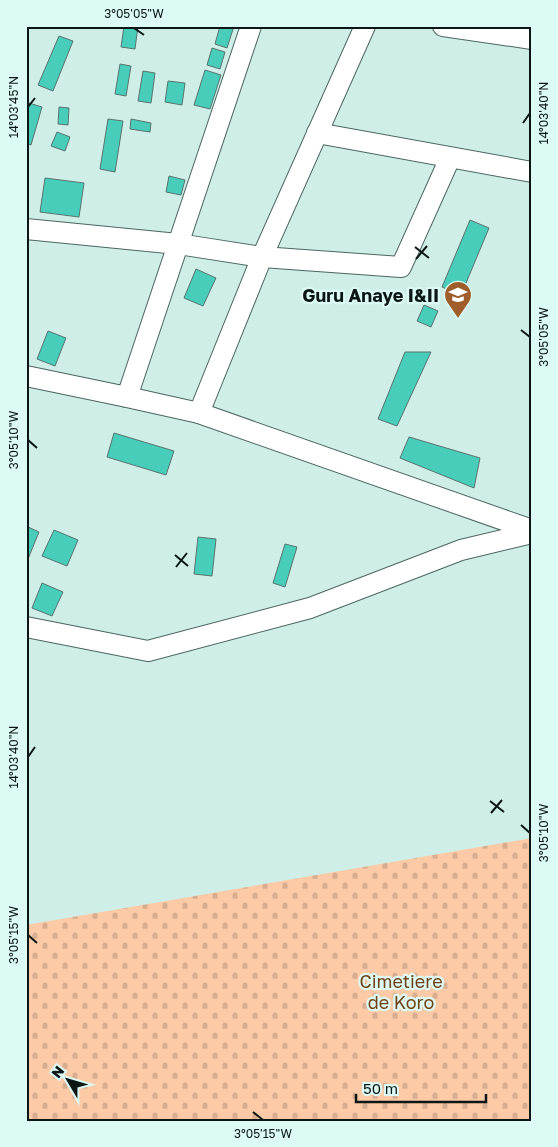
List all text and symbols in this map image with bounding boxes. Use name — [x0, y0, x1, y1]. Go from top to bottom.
text: 3°05'05"W — [104, 6, 164, 21]
text: 14°03'45"N — [6, 76, 21, 138]
text: 14°03'40"N — [536, 82, 551, 144]
school or university icon: Guru Anaye I&II — [443, 280, 473, 319]
place label: Guru Anaye I&II — [302, 284, 439, 306]
text: 3°05'05"W — [536, 307, 551, 367]
text: 3°05'10"W — [6, 410, 21, 469]
text: 14°03'40"N — [6, 726, 21, 788]
text: 3°05'10"W — [536, 803, 551, 862]
text: 3°05'15"W — [6, 906, 21, 964]
park label: Cimetiere de Koro — [359, 970, 443, 1013]
north arrow — [42, 1054, 92, 1104]
text: N — [47, 1062, 67, 1081]
scale bar — [356, 1072, 486, 1104]
text: 50 m — [363, 1079, 398, 1097]
text: 3°05'15"W — [234, 1126, 292, 1141]

